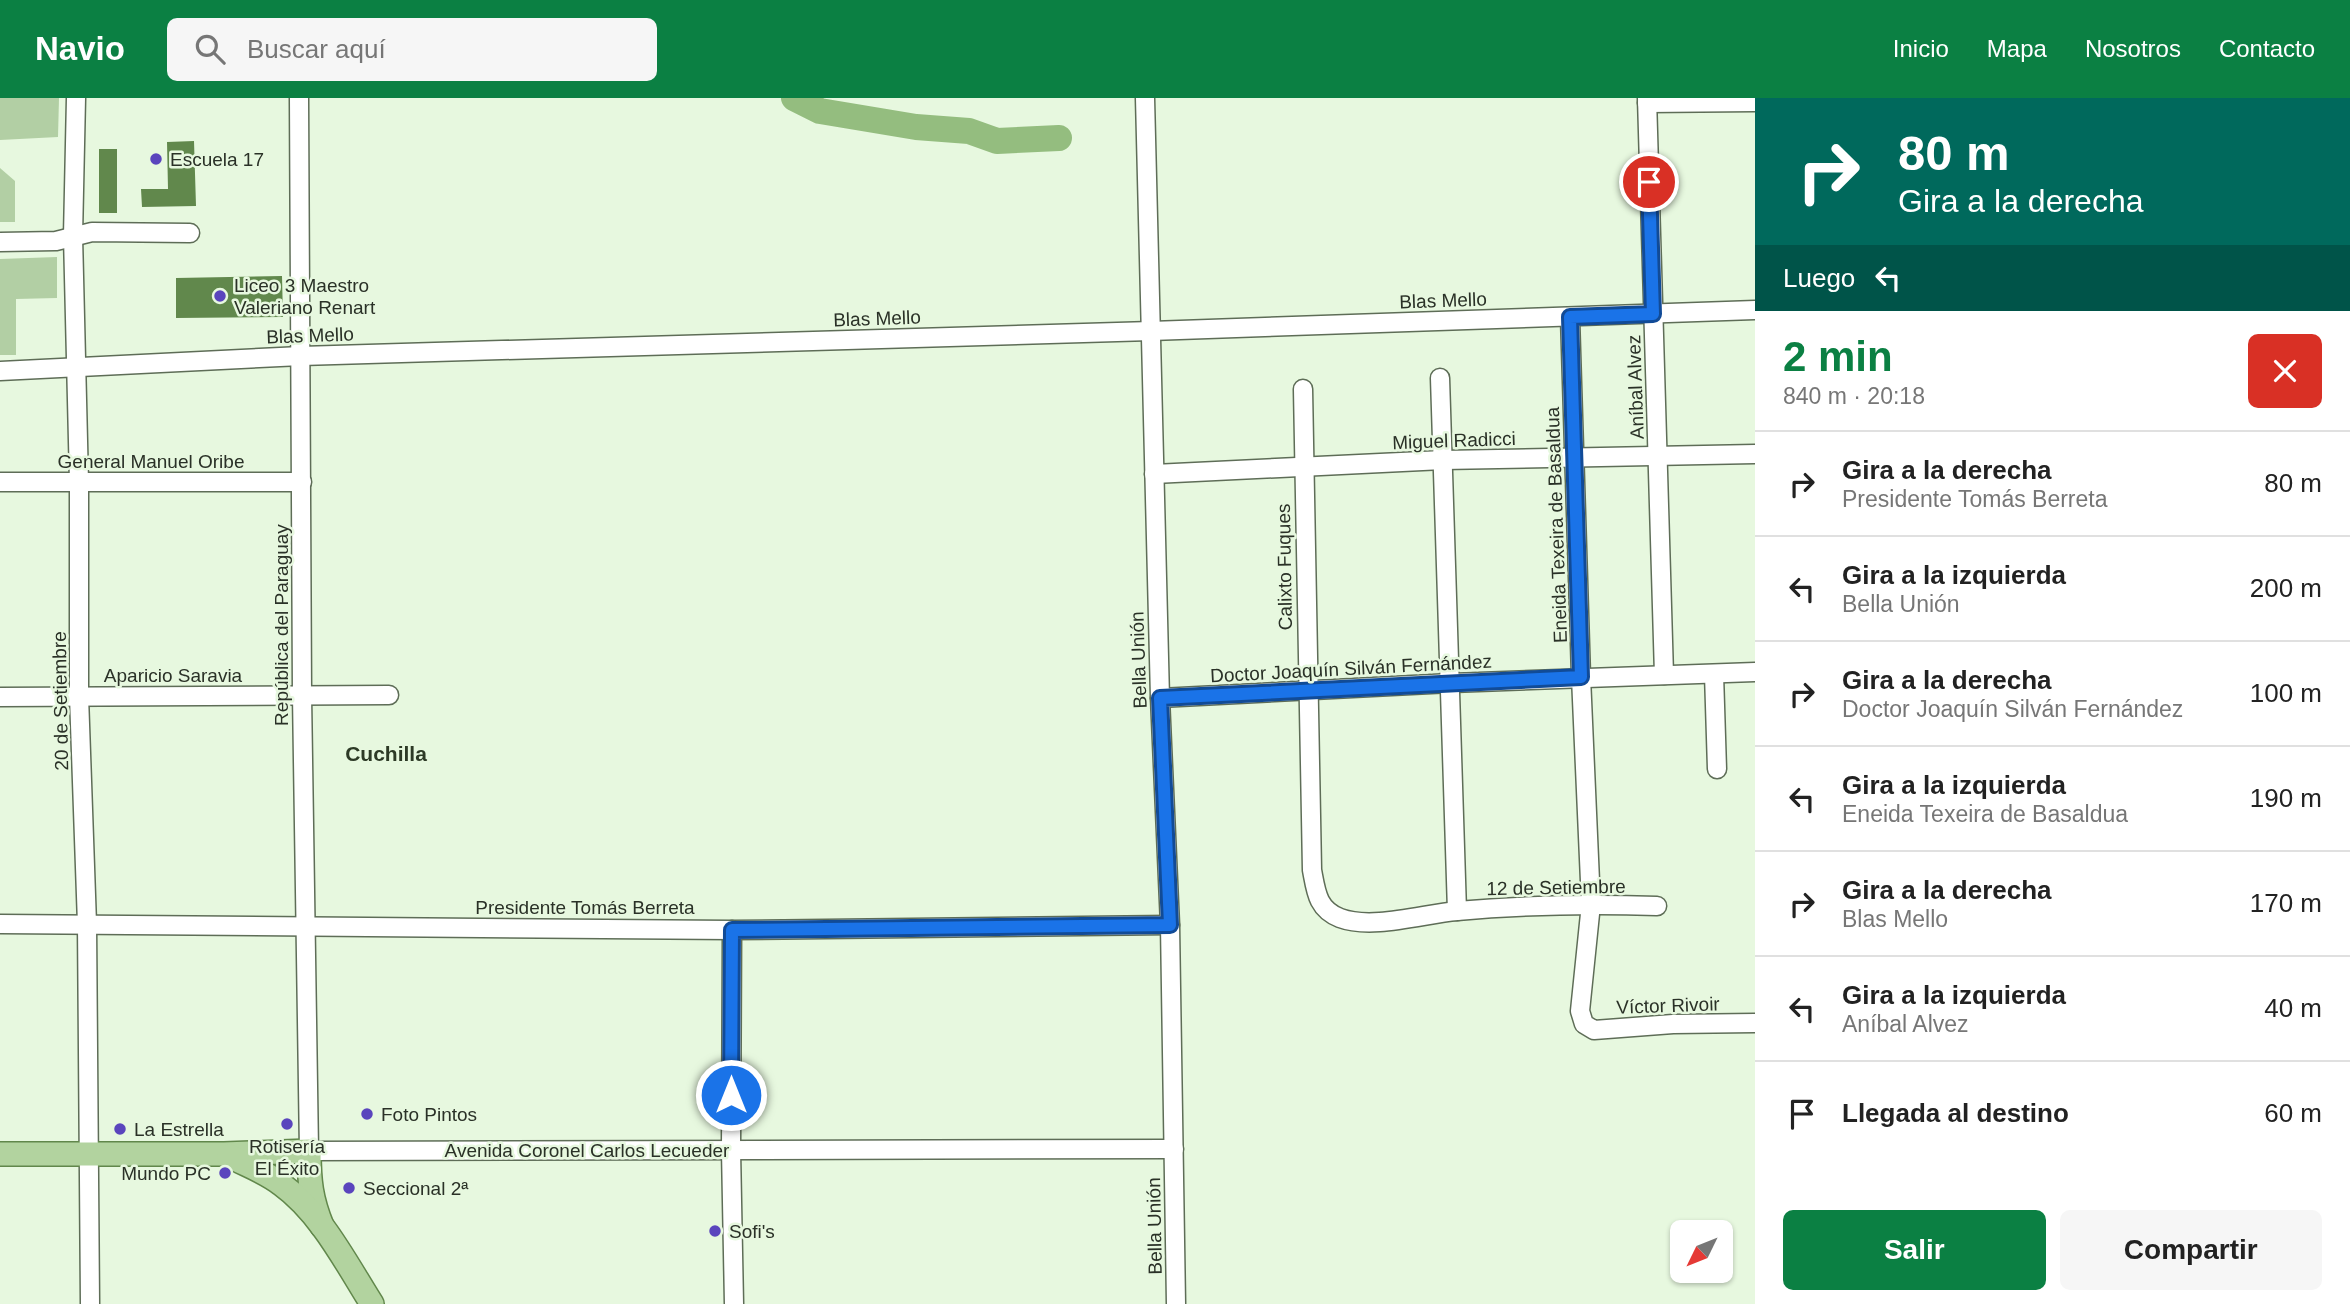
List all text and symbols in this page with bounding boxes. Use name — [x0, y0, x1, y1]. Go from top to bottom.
search box — [167, 18, 657, 81]
text: Navio — [35, 30, 125, 67]
icon: search — [191, 30, 229, 68]
text: Buscar aquí — [247, 34, 386, 64]
text: Inicio — [1893, 35, 1949, 62]
text: Mapa — [1987, 35, 2047, 62]
text: Nosotros — [2085, 35, 2181, 62]
text: Contacto — [2219, 35, 2315, 62]
icon: right — [1783, 126, 1874, 217]
text: 80 m — [1898, 126, 2010, 180]
place label: Escuela 17 — [170, 149, 264, 170]
marker: Escuela 17 — [148, 151, 164, 167]
pin — [1619, 152, 1679, 212]
icon: arrive — [1630, 163, 1668, 201]
text: Gira a la derecha — [1898, 183, 2143, 219]
icon: left — [1869, 259, 1907, 297]
text: Luego — [1783, 263, 1855, 293]
place label: Liceo 3 Maestro Valeriano Renart — [234, 275, 376, 318]
marker: Liceo 3 Maestro Valeriano Renart — [212, 288, 228, 304]
street label: Blas Mello — [1399, 288, 1487, 313]
street label: Blas Mello — [833, 306, 921, 331]
street label: Blas Mello — [266, 323, 354, 348]
text: 2 min — [1783, 333, 1893, 380]
street label: Aníbal Alvez — [1623, 334, 1648, 440]
button: close — [2248, 334, 2322, 408]
text: 840 m · 20:18 — [1783, 383, 1925, 409]
street label: Eneida Texeira de Basaldua — [1542, 406, 1571, 643]
street label: Miguel Radicci — [1392, 428, 1516, 453]
street label: General Manuel Oribe — [58, 451, 244, 472]
text: Gira a la derecha — [1842, 455, 2052, 485]
icon: right — [1783, 465, 1821, 503]
text: 80 m — [2264, 468, 2322, 498]
text: Presidente Tomás Berreta — [1842, 486, 2108, 512]
street label: Calixto Fuques — [1273, 503, 1296, 631]
street label: República del Paraguay — [271, 524, 292, 726]
text: Gira a la izquierda — [1842, 560, 2066, 590]
icon: left — [1783, 570, 1821, 608]
text: 200 m — [2250, 573, 2322, 603]
text: Bella Unión — [1842, 591, 1960, 617]
street label: Bella Unión — [1126, 611, 1151, 709]
street label: 20 de Setiembre — [49, 631, 72, 771]
street label: Doctor Joaquín Silván Fernández — [1210, 651, 1492, 686]
street label: Aparicio Saravia — [104, 665, 243, 686]
text: Gira a la derecha — [1842, 665, 2052, 695]
icon: right — [1783, 675, 1821, 713]
text: 100 m — [2250, 678, 2322, 708]
text: Doctor Joaquín Silván Fernández — [1842, 696, 2183, 722]
district label: Cuchilla — [345, 742, 427, 765]
text: Gira a la izquierda — [1842, 770, 2066, 800]
icon: left — [1783, 780, 1821, 818]
text: 190 m — [2250, 783, 2322, 813]
text: Eneida Texeira de Basaldua — [1842, 801, 2128, 827]
text: Gira a la derecha — [1842, 875, 2052, 905]
street label: 12 de Setiembre — [1486, 876, 1626, 899]
icon: right — [1783, 885, 1821, 923]
text: 170 m — [2250, 888, 2322, 918]
street label: Presidente Tomás Berreta — [475, 897, 695, 918]
text: Blas Mello — [1842, 906, 1948, 932]
text: Gira a la izquierda — [1842, 980, 2066, 1010]
icon: left — [1783, 990, 1821, 1028]
street label: Víctor Rivoir — [1616, 993, 1721, 1018]
text: 40 m — [2264, 993, 2322, 1023]
text: Aníbal Alvez — [1842, 1011, 1969, 1037]
position arrow — [694, 1058, 768, 1132]
icon: arrive — [1783, 1095, 1821, 1133]
text: Llegada al destino — [1842, 1098, 2069, 1128]
text: 60 m — [2264, 1098, 2322, 1128]
place label: Foto Pintos — [381, 1104, 477, 1125]
marker: Foto Pintos — [359, 1106, 375, 1122]
marker: Rotisería El Éxito — [279, 1116, 295, 1132]
place label: La Estrella — [134, 1119, 224, 1140]
marker: La Estrella — [112, 1121, 128, 1137]
place label: Rotisería El Éxito — [249, 1136, 325, 1179]
street label: Avenida Coronel Carlos Lecueder — [445, 1140, 730, 1161]
place label: Mundo PC — [121, 1163, 211, 1184]
marker: Mundo PC — [217, 1165, 233, 1181]
street label: Bella Unión — [1143, 1177, 1166, 1275]
place label: Seccional 2ª — [363, 1178, 469, 1199]
marker: Seccional 2ª — [341, 1180, 357, 1196]
button: Salir — [1783, 1210, 2046, 1290]
button: Compartir — [2060, 1210, 2322, 1290]
north arrow — [1670, 1220, 1732, 1283]
map controls — [1670, 1220, 1733, 1283]
place label: Sofi's — [729, 1221, 775, 1242]
marker: Sofi's — [707, 1223, 723, 1239]

